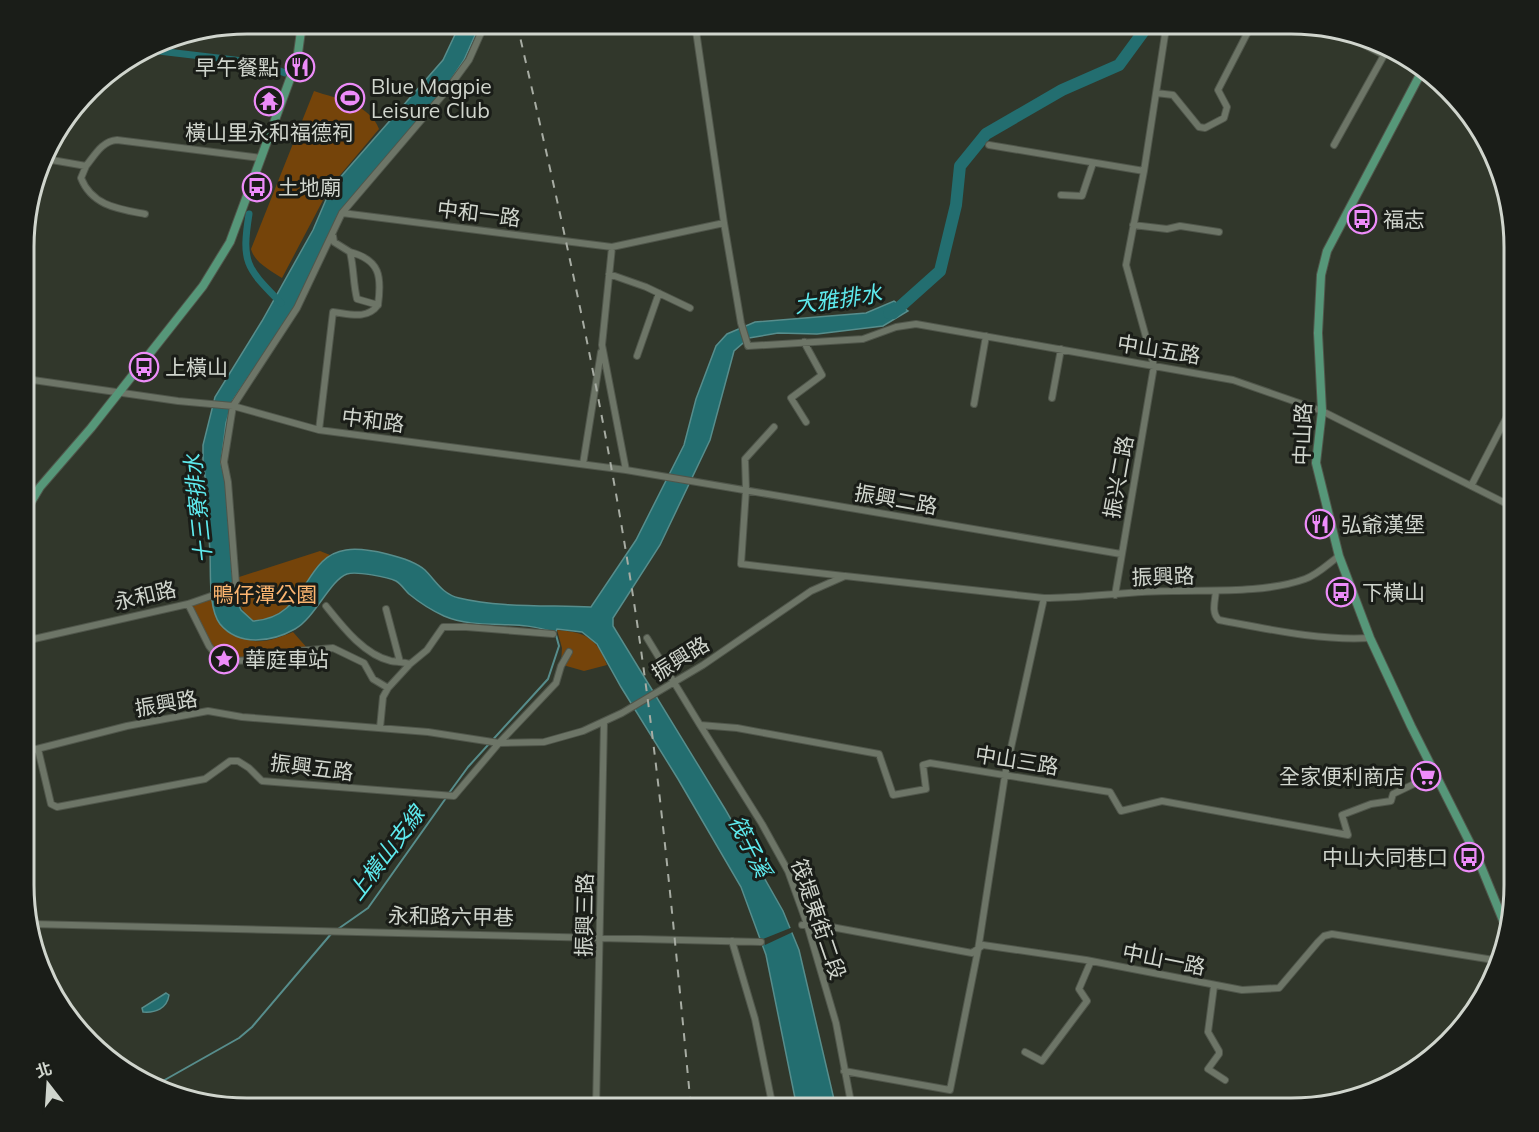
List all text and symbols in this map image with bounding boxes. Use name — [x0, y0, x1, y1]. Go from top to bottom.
restaurant icon: 早午餐點 — [284, 51, 316, 83]
place label: 早午餐點 — [195, 54, 279, 80]
place label: Blue Magpie Leisure Club — [371, 73, 492, 123]
sports icon: Blue Magpie Leisure Club — [334, 82, 366, 114]
temple icon: 橫山里永和福德祠 — [253, 85, 285, 117]
place label: 橫山里永和福德祠 — [185, 119, 353, 145]
bus stop icon: 土地廟 — [241, 171, 273, 203]
place label: 土地廟 — [278, 174, 341, 200]
street label: 中和一路 — [436, 195, 522, 231]
bus stop icon: 福志 — [1346, 203, 1378, 235]
place label: 福志 — [1383, 206, 1425, 232]
water label: 大雅排水 — [792, 279, 885, 319]
street label: 中山五路 — [1115, 330, 1203, 368]
bus stop icon: 上橫山 — [128, 351, 160, 383]
place label: 上橫山 — [165, 354, 228, 380]
street label: 中山路 — [1288, 402, 1316, 466]
street label: 中和路 — [340, 403, 406, 437]
street label: 振兴二路 — [1098, 433, 1138, 521]
water label: 十三寮排水 — [178, 452, 218, 565]
street label: 振興二路 — [852, 479, 940, 519]
restaurant icon: 弘爺漢堡 — [1304, 508, 1336, 540]
place label: 弘爺漢堡 — [1341, 511, 1425, 537]
street label: 振興路 — [1131, 562, 1195, 590]
street label: 永和路 — [111, 575, 179, 615]
bus stop icon: 下橫山 — [1325, 576, 1357, 608]
place label: 下橫山 — [1362, 579, 1425, 605]
park label: 鴨仔潭公園 — [213, 581, 318, 607]
street label: 振興路 — [646, 630, 714, 686]
place icon: 華庭車站 — [208, 643, 240, 675]
place label: 華庭車站 — [245, 646, 329, 672]
street label: 振興路 — [133, 685, 199, 721]
street label: 中山三路 — [973, 741, 1061, 779]
street label: 振興五路 — [269, 749, 355, 785]
supermarket icon: 全家便利商店 — [1410, 760, 1442, 792]
place label: 全家便利商店 — [1279, 763, 1405, 789]
water label: 上橫山支線 — [342, 798, 432, 905]
water label: 筏子溪 — [723, 810, 779, 884]
bus stop icon: 中山大同巷口 — [1453, 841, 1485, 873]
place label: 中山大同巷口 — [1322, 844, 1448, 870]
street label: 筏堤東街二段 — [786, 855, 852, 983]
street label: 振興三路 — [570, 873, 598, 957]
street label: 永和路六甲巷 — [388, 902, 514, 930]
street label: 中山一路 — [1120, 938, 1208, 980]
north arrow — [18, 1054, 78, 1114]
text: 北 — [33, 1058, 54, 1082]

